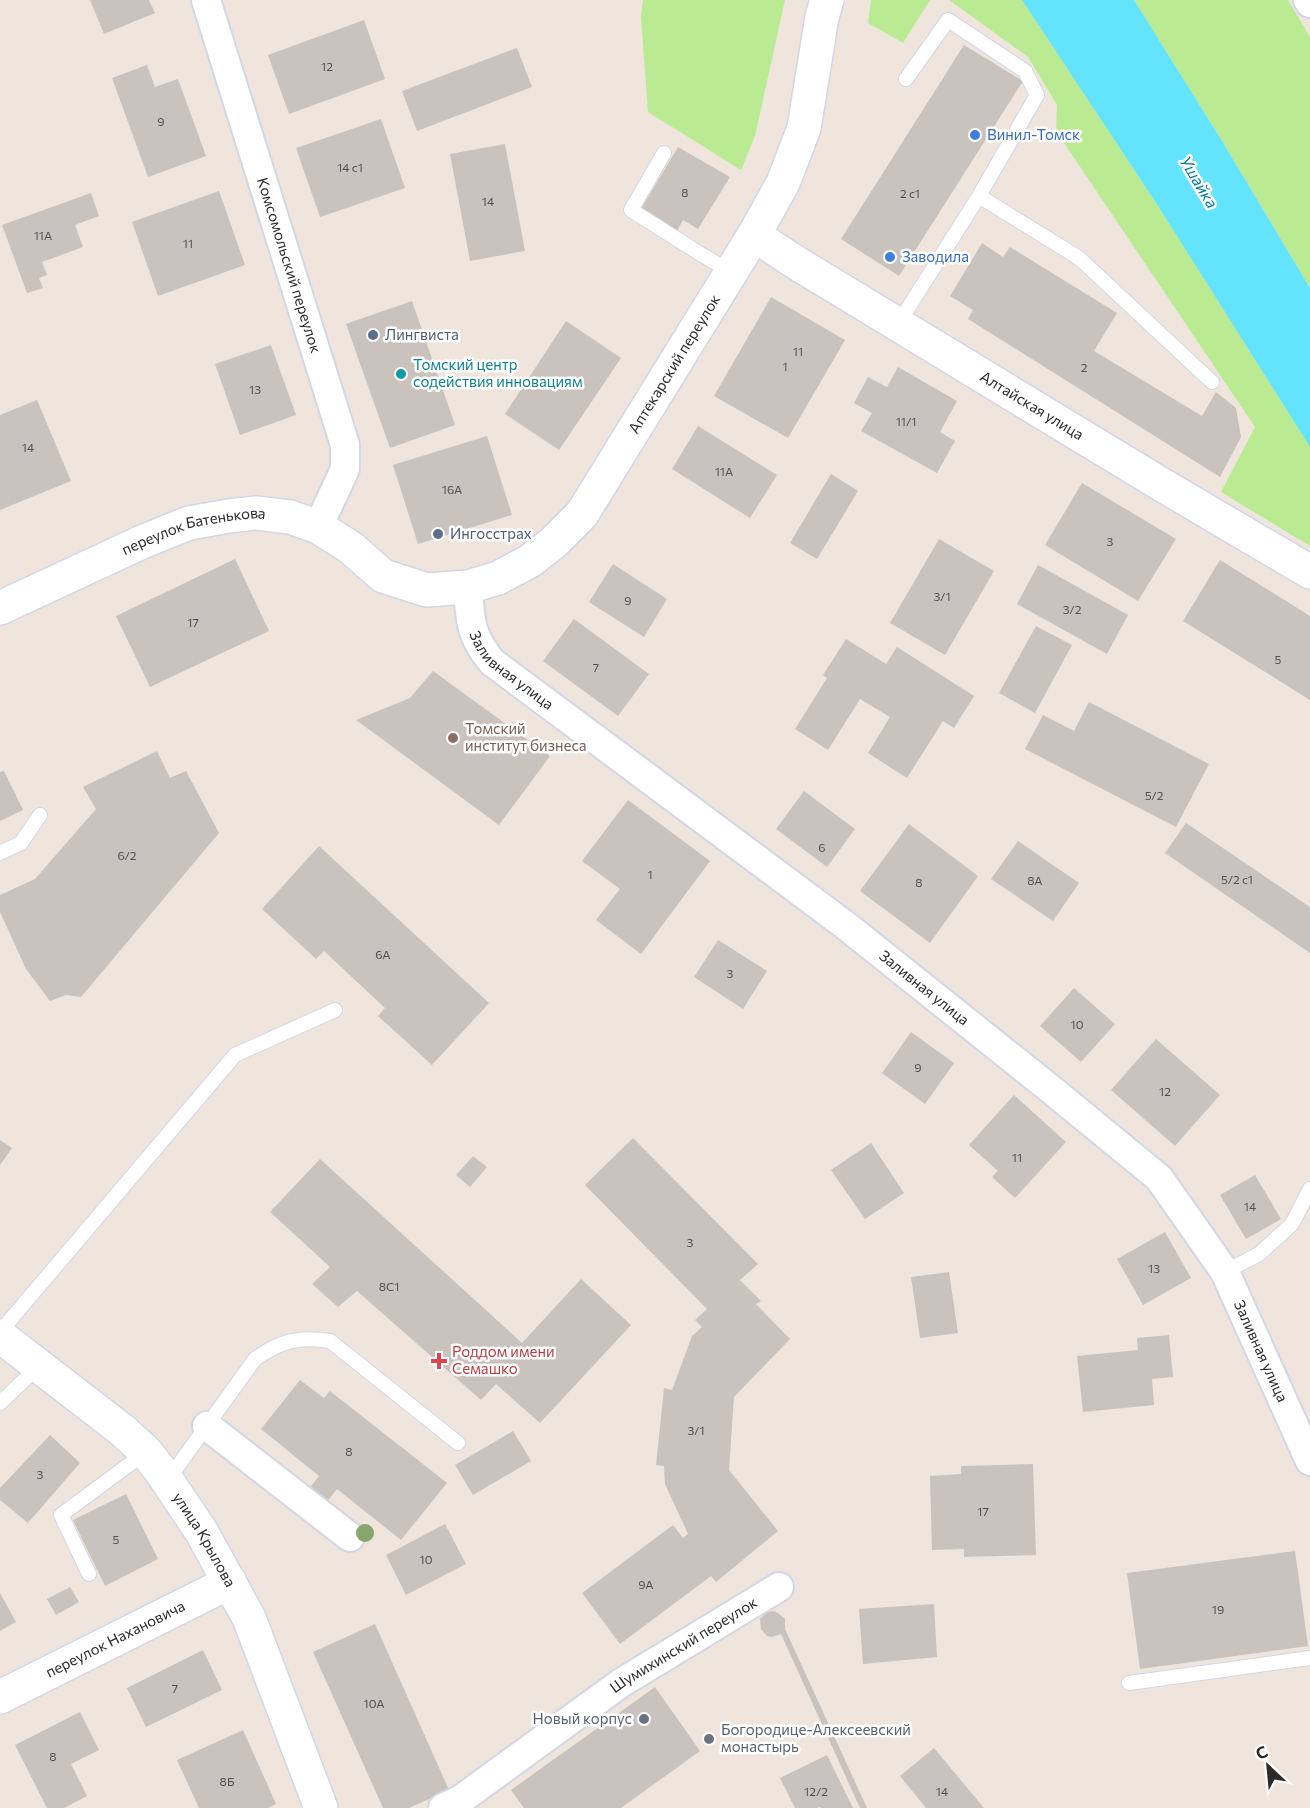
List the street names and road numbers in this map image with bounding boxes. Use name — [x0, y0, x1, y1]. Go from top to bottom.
street label: Комсомольский переулок — [254, 175, 326, 355]
street label: Аптекарский переулок — [624, 291, 723, 436]
street label: Алтайская улица — [977, 367, 1087, 443]
street label: переулок Батенькова — [118, 503, 267, 558]
street label: Заливная улица — [466, 628, 557, 713]
street label: Заливная улица — [876, 946, 973, 1029]
street label: Заливная улица — [1231, 1297, 1292, 1405]
street label: улица Крылова — [170, 1489, 240, 1590]
street label: Шумихинский переулок — [606, 1592, 760, 1696]
street label: переулок Нахановича — [42, 1596, 188, 1681]

